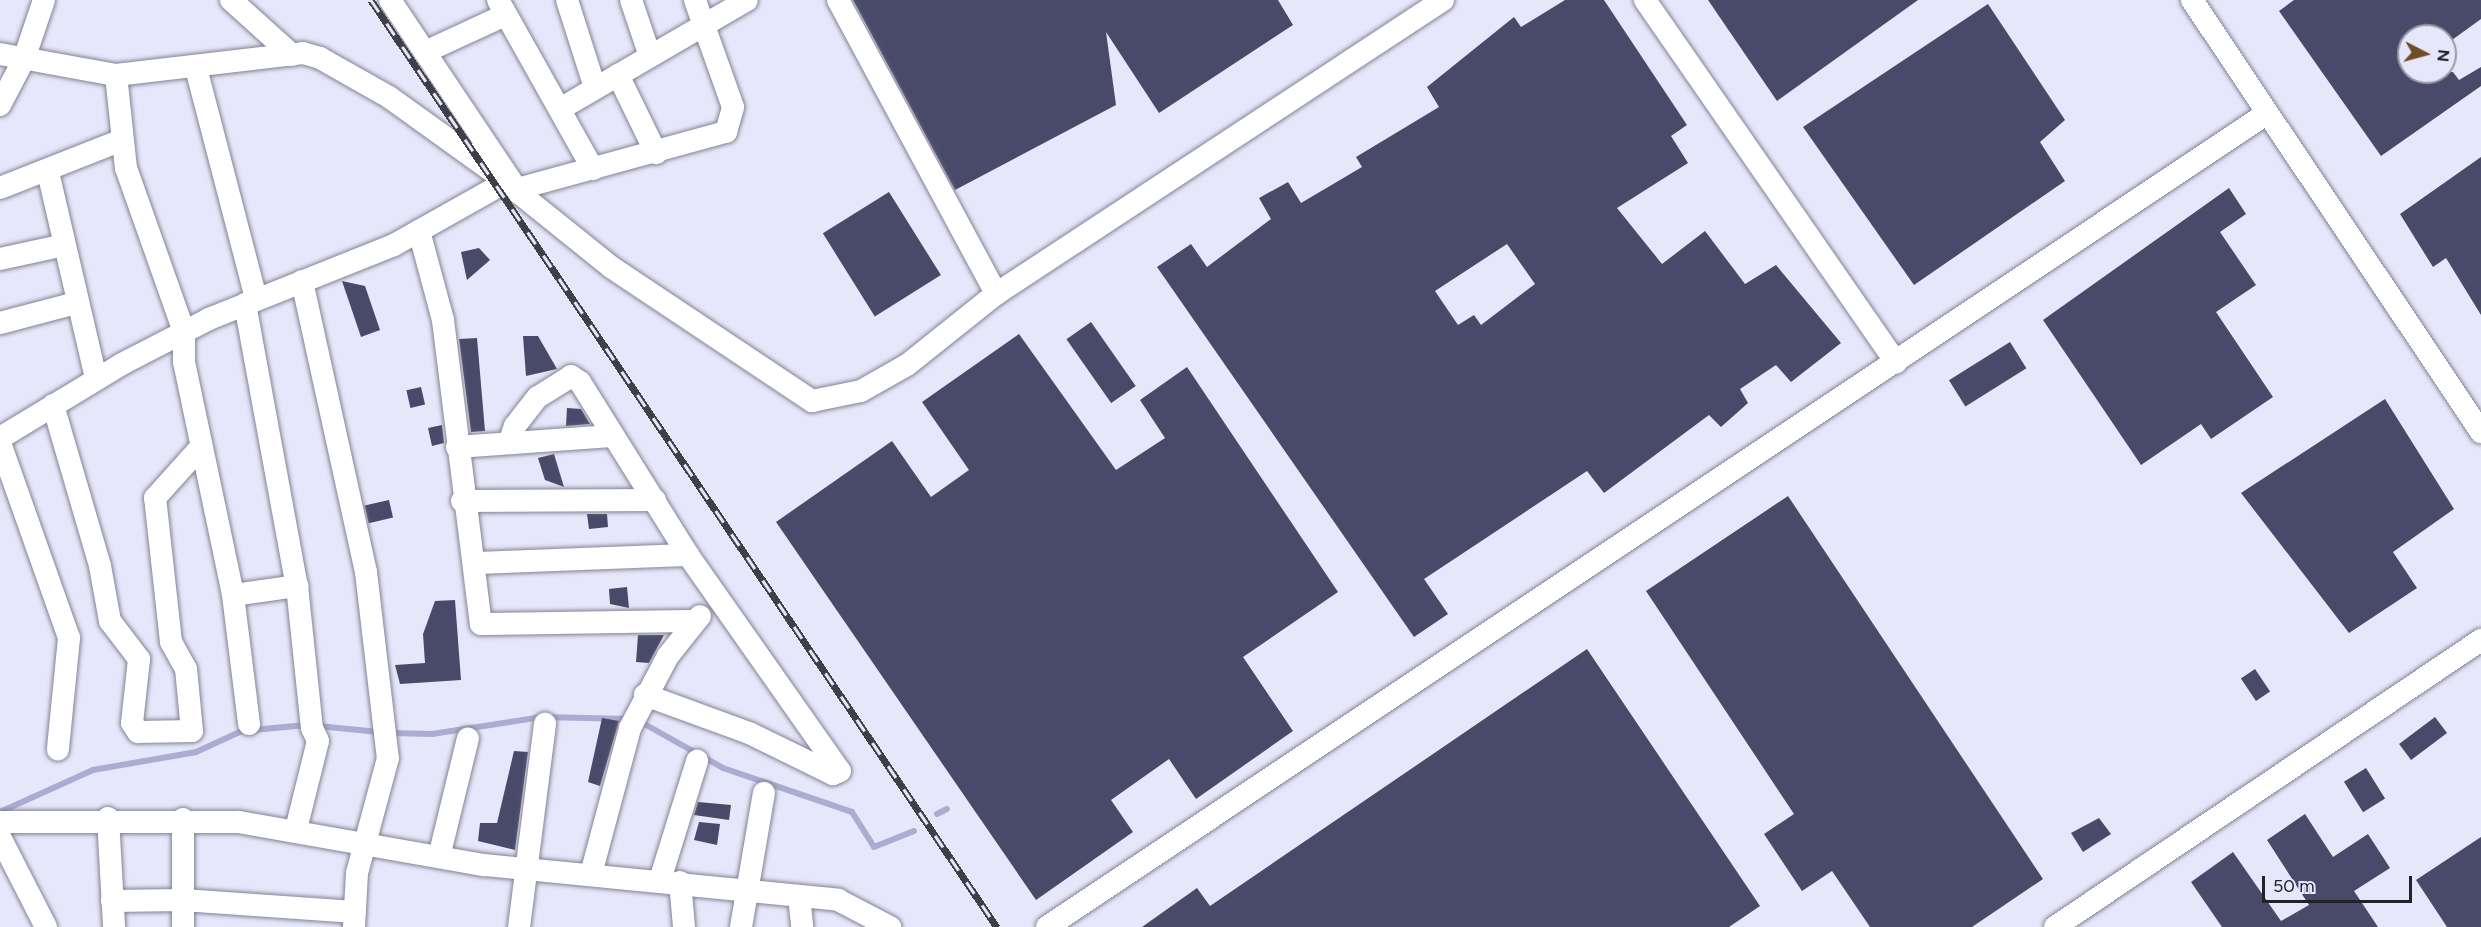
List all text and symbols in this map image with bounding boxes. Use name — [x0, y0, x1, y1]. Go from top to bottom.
north arrow — [2397, 24, 2457, 84]
text: N — [2433, 49, 2454, 63]
scale bar — [2265, 864, 2415, 902]
text: 50 m — [2273, 875, 2315, 897]

